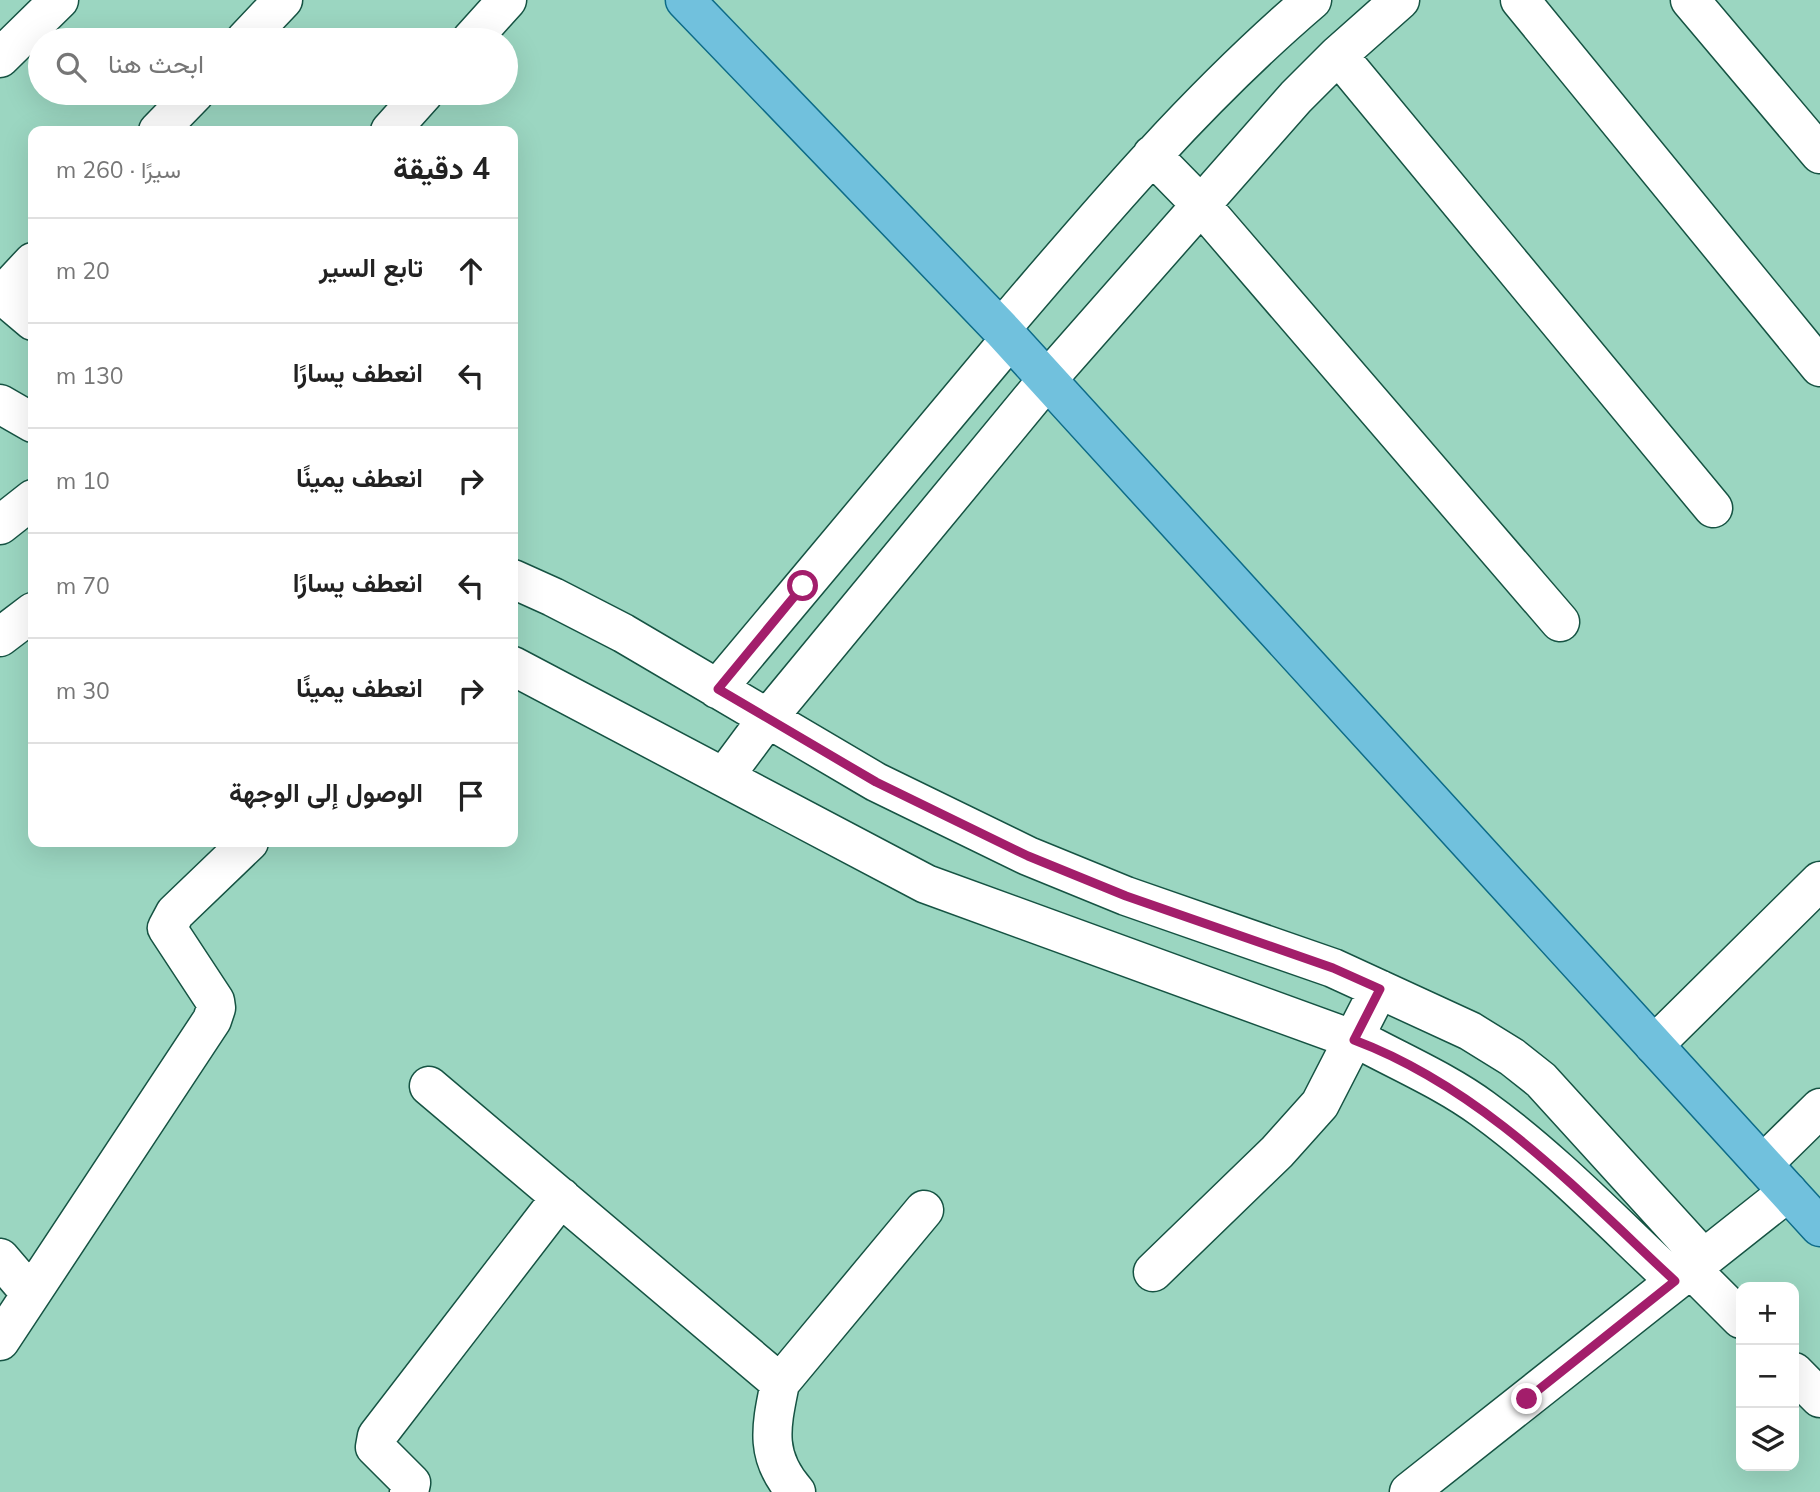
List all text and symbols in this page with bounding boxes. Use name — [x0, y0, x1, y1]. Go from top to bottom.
search box — [28, 28, 518, 105]
text: ابحث هنا — [108, 47, 204, 80]
icon: search — [52, 48, 90, 86]
text: 4 دقيقة — [393, 149, 490, 187]
text: سيرًا · 260 m — [56, 155, 181, 184]
text: تابع السير — [319, 251, 423, 284]
icon: ahead — [452, 252, 490, 290]
text: 20 m — [56, 256, 110, 285]
text: انعطف يسارًا — [293, 356, 423, 389]
icon: left — [452, 357, 490, 395]
text: 130 m — [56, 361, 124, 390]
text: انعطف يمينًا — [296, 461, 423, 494]
icon: right — [452, 462, 490, 500]
text: 10 m — [56, 466, 110, 495]
text: انعطف يسارًا — [293, 566, 423, 599]
icon: left — [452, 567, 490, 605]
route start — [787, 570, 818, 601]
text: 70 m — [56, 571, 110, 600]
text: انعطف يمينًا — [296, 671, 423, 704]
icon: right — [452, 672, 490, 710]
text: 30 m — [56, 676, 110, 705]
text: الوصول إلى الوجهة — [229, 776, 423, 809]
icon: arrive — [452, 777, 490, 815]
map controls — [1736, 1282, 1799, 1471]
button: + — [1736, 1282, 1799, 1345]
button: − — [1736, 1345, 1799, 1408]
route end — [1511, 1383, 1542, 1414]
button: layers — [1736, 1408, 1799, 1471]

